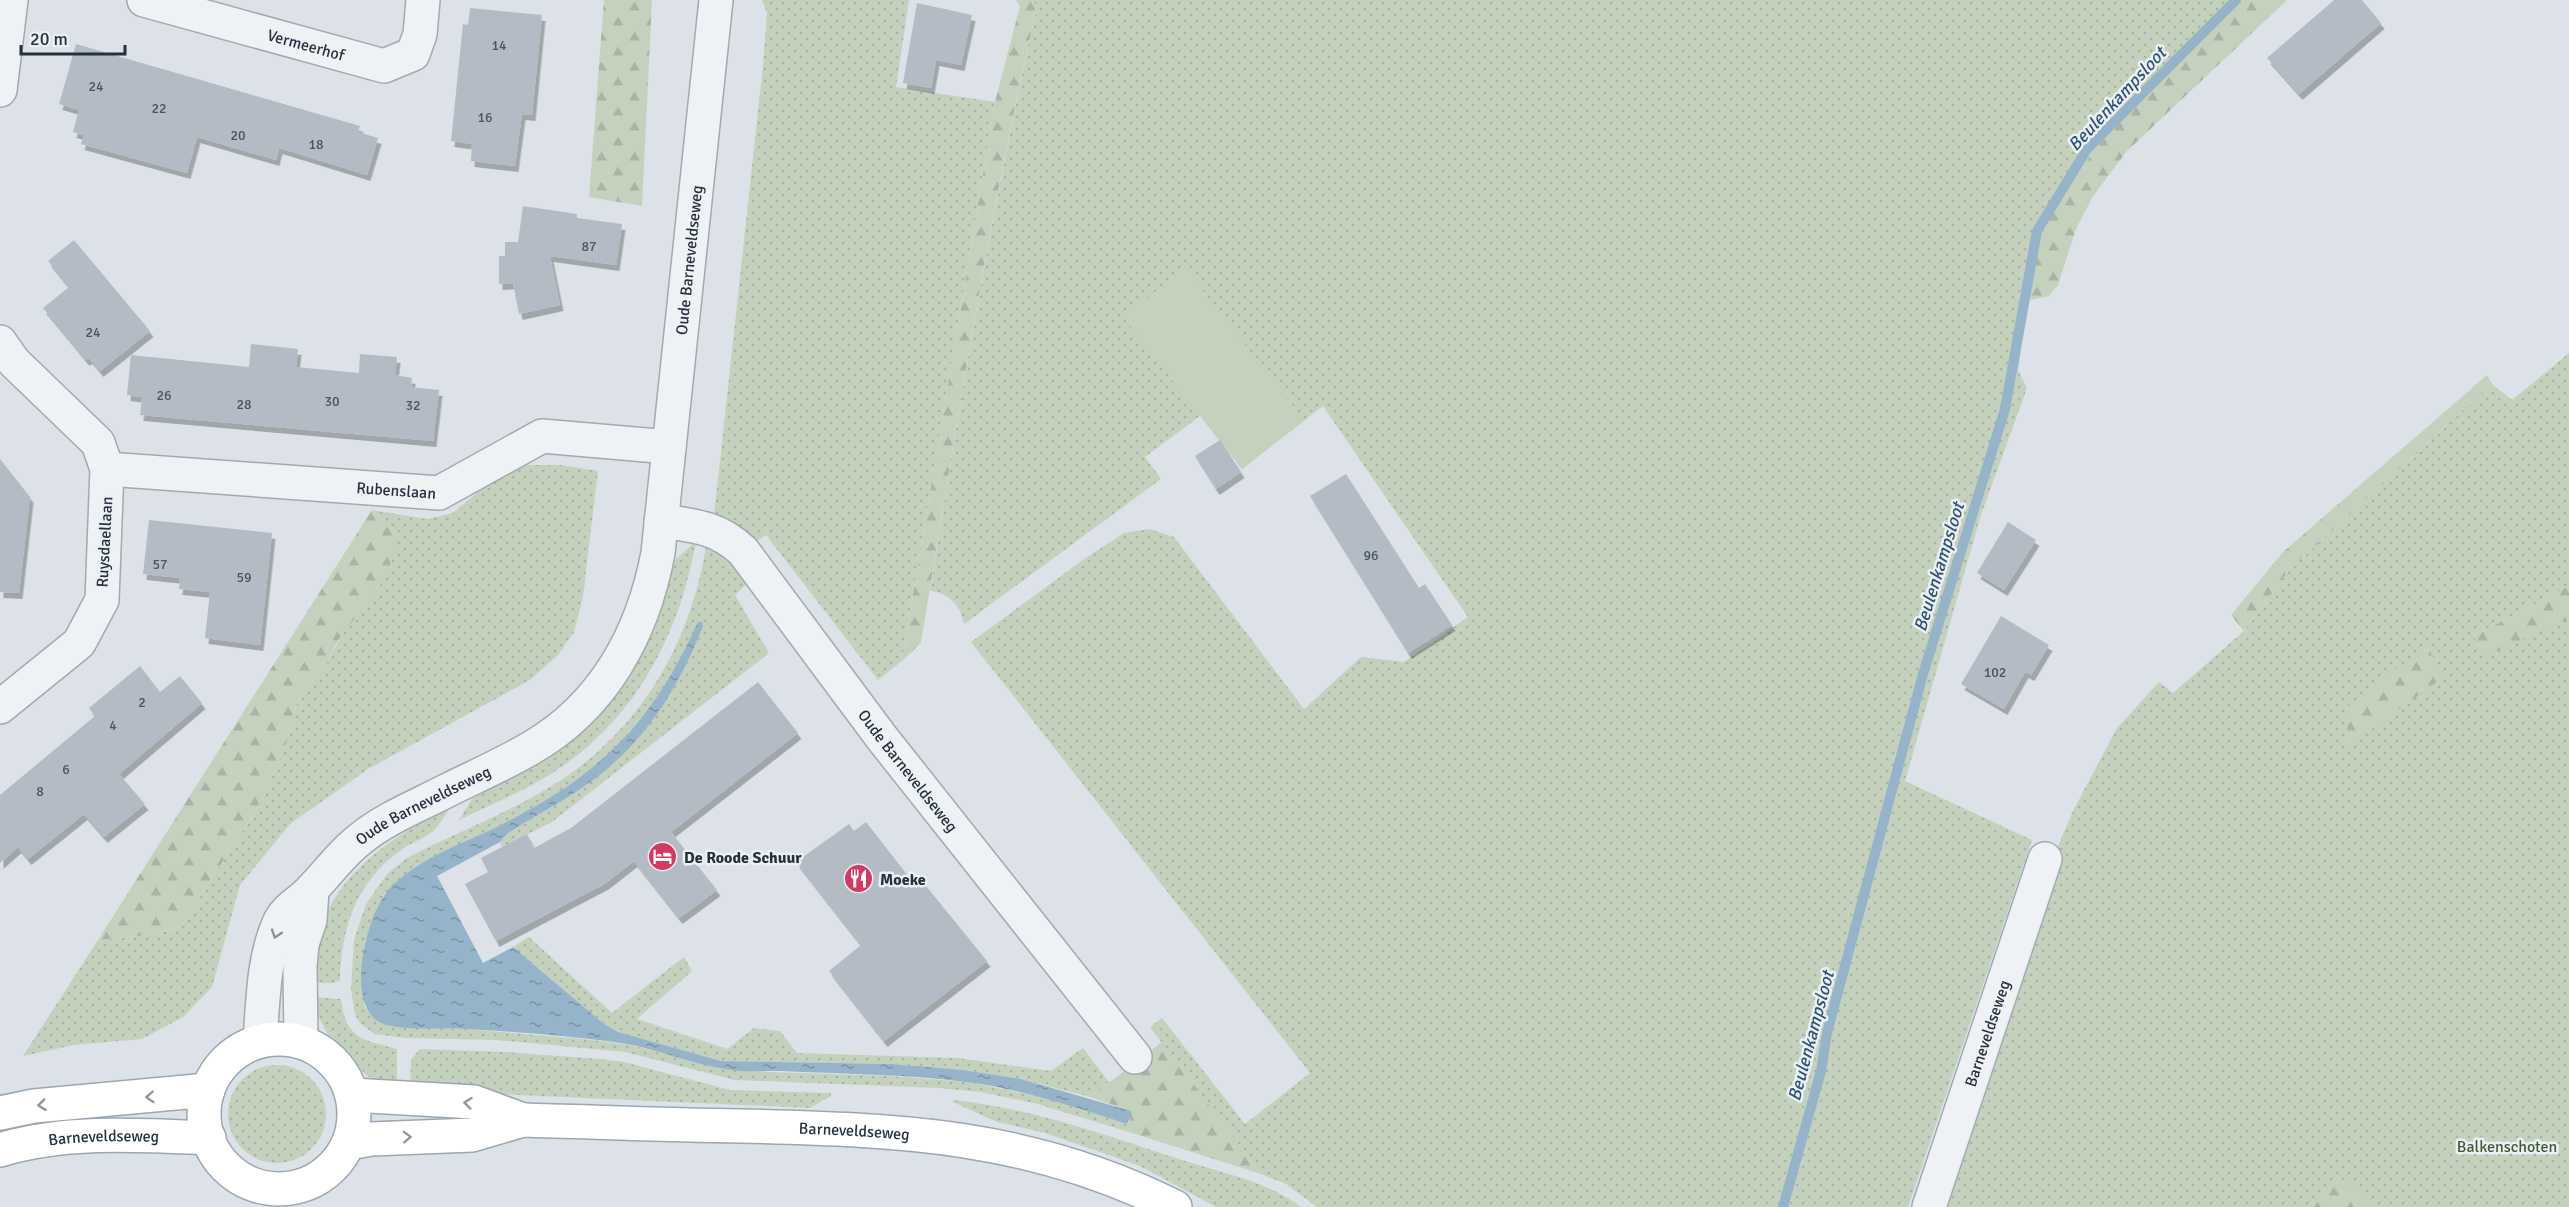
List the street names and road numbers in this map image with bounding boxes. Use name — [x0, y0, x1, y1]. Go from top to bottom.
street label: Vermeerhof — [265, 25, 347, 66]
street label: Oude Barneveldseweg — [672, 184, 708, 336]
street label: Rubenslaan — [356, 478, 437, 504]
street label: Ruysdaellaan — [93, 496, 117, 588]
street label: Oude Barneveldseweg — [853, 706, 962, 837]
street label: Oude Barneveldseweg — [352, 762, 494, 850]
street label: Barneveldseweg — [1961, 978, 2015, 1090]
street label: Barneveldseweg — [798, 1119, 911, 1145]
street label: Barneveldseweg — [47, 1126, 159, 1150]

